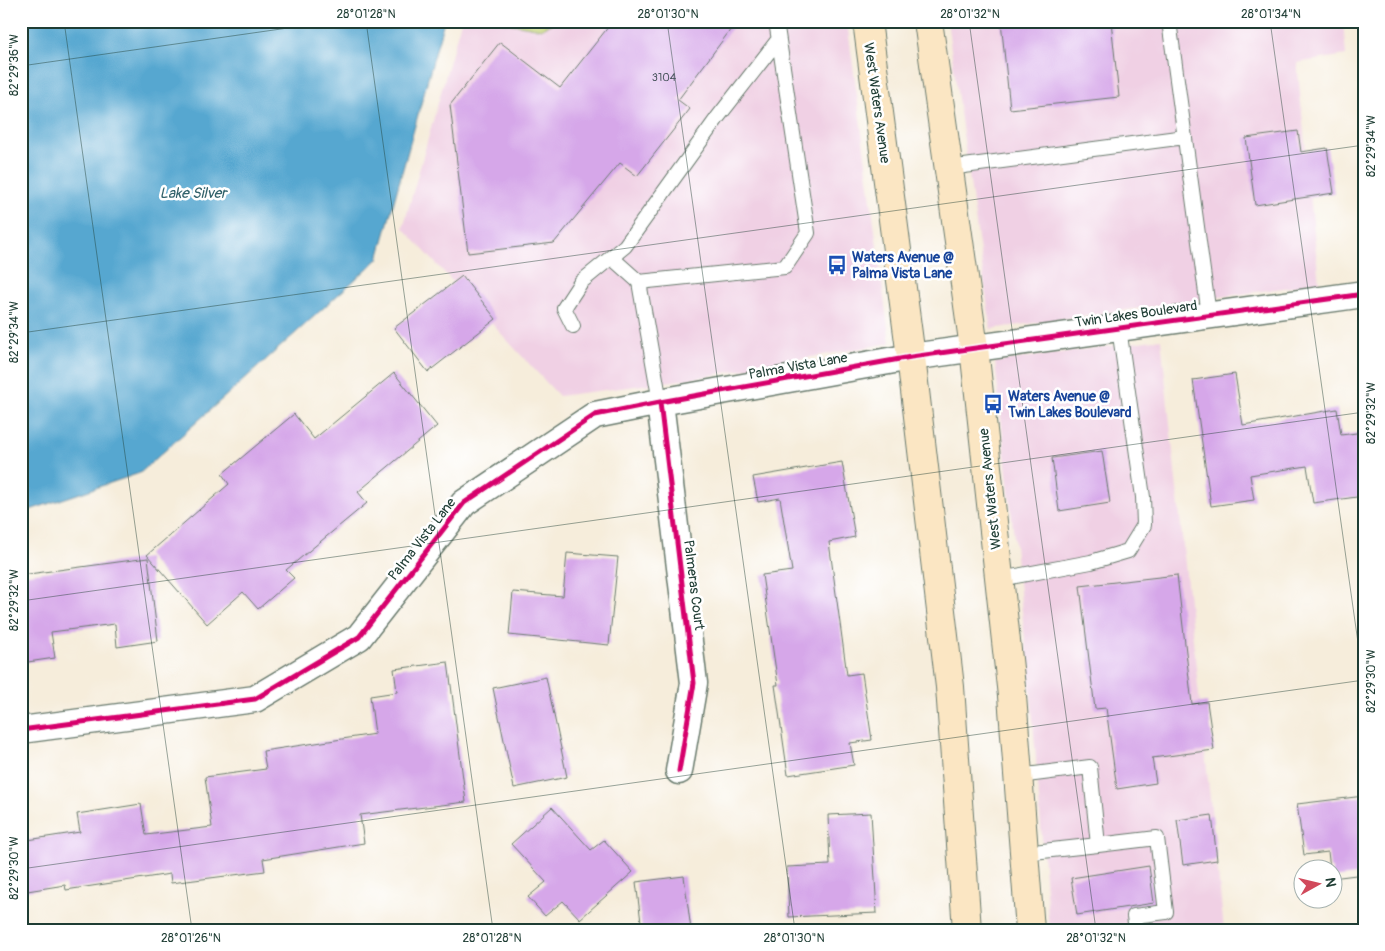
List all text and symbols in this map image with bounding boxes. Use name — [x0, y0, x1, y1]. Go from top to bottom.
text: 28°01'28"N — [336, 7, 396, 22]
text: 28°01'30"N — [637, 7, 699, 22]
text: 28°01'32"N — [940, 7, 1000, 22]
text: 28°01'34"N — [1241, 7, 1301, 22]
text: 82°29'36"W — [7, 34, 22, 96]
street label: West Waters Avenue — [860, 42, 894, 165]
house number: 3104 — [652, 71, 677, 84]
text: 82°29'34"W — [1364, 115, 1379, 177]
water label: Lake Silver — [160, 184, 228, 203]
place label: Waters Avenue @ Palma Vista Lane — [852, 249, 954, 282]
bus stop icon: Waters Avenue @ Palma Vista Lane — [826, 254, 848, 276]
street label: Twin Lakes Boulevard — [1074, 297, 1199, 331]
text: 82°29'34"W — [7, 301, 22, 363]
street label: Palma Vista Lane — [747, 349, 849, 383]
text: 82°29'32"W — [1364, 382, 1379, 444]
place label: Waters Avenue @ Twin Lakes Boulevard — [1007, 388, 1132, 421]
bus stop icon: Waters Avenue @ Twin Lakes Boulevard — [982, 393, 1004, 415]
street label: West Waters Avenue — [975, 427, 1005, 550]
street label: Palma Vista Lane — [384, 494, 460, 584]
street label: Palmeras Court — [680, 539, 708, 632]
text: 82°29'32"W — [7, 569, 22, 631]
text: 82°29'30"W — [1364, 649, 1379, 713]
text: 82°29'30"W — [7, 836, 22, 900]
north arrow — [1292, 858, 1342, 908]
text: N — [1321, 876, 1339, 888]
text: 28°01'26"N — [161, 931, 221, 946]
text: 28°01'28"N — [462, 931, 522, 946]
text: 28°01'30"N — [763, 931, 825, 946]
text: 28°01'32"N — [1066, 931, 1126, 946]

